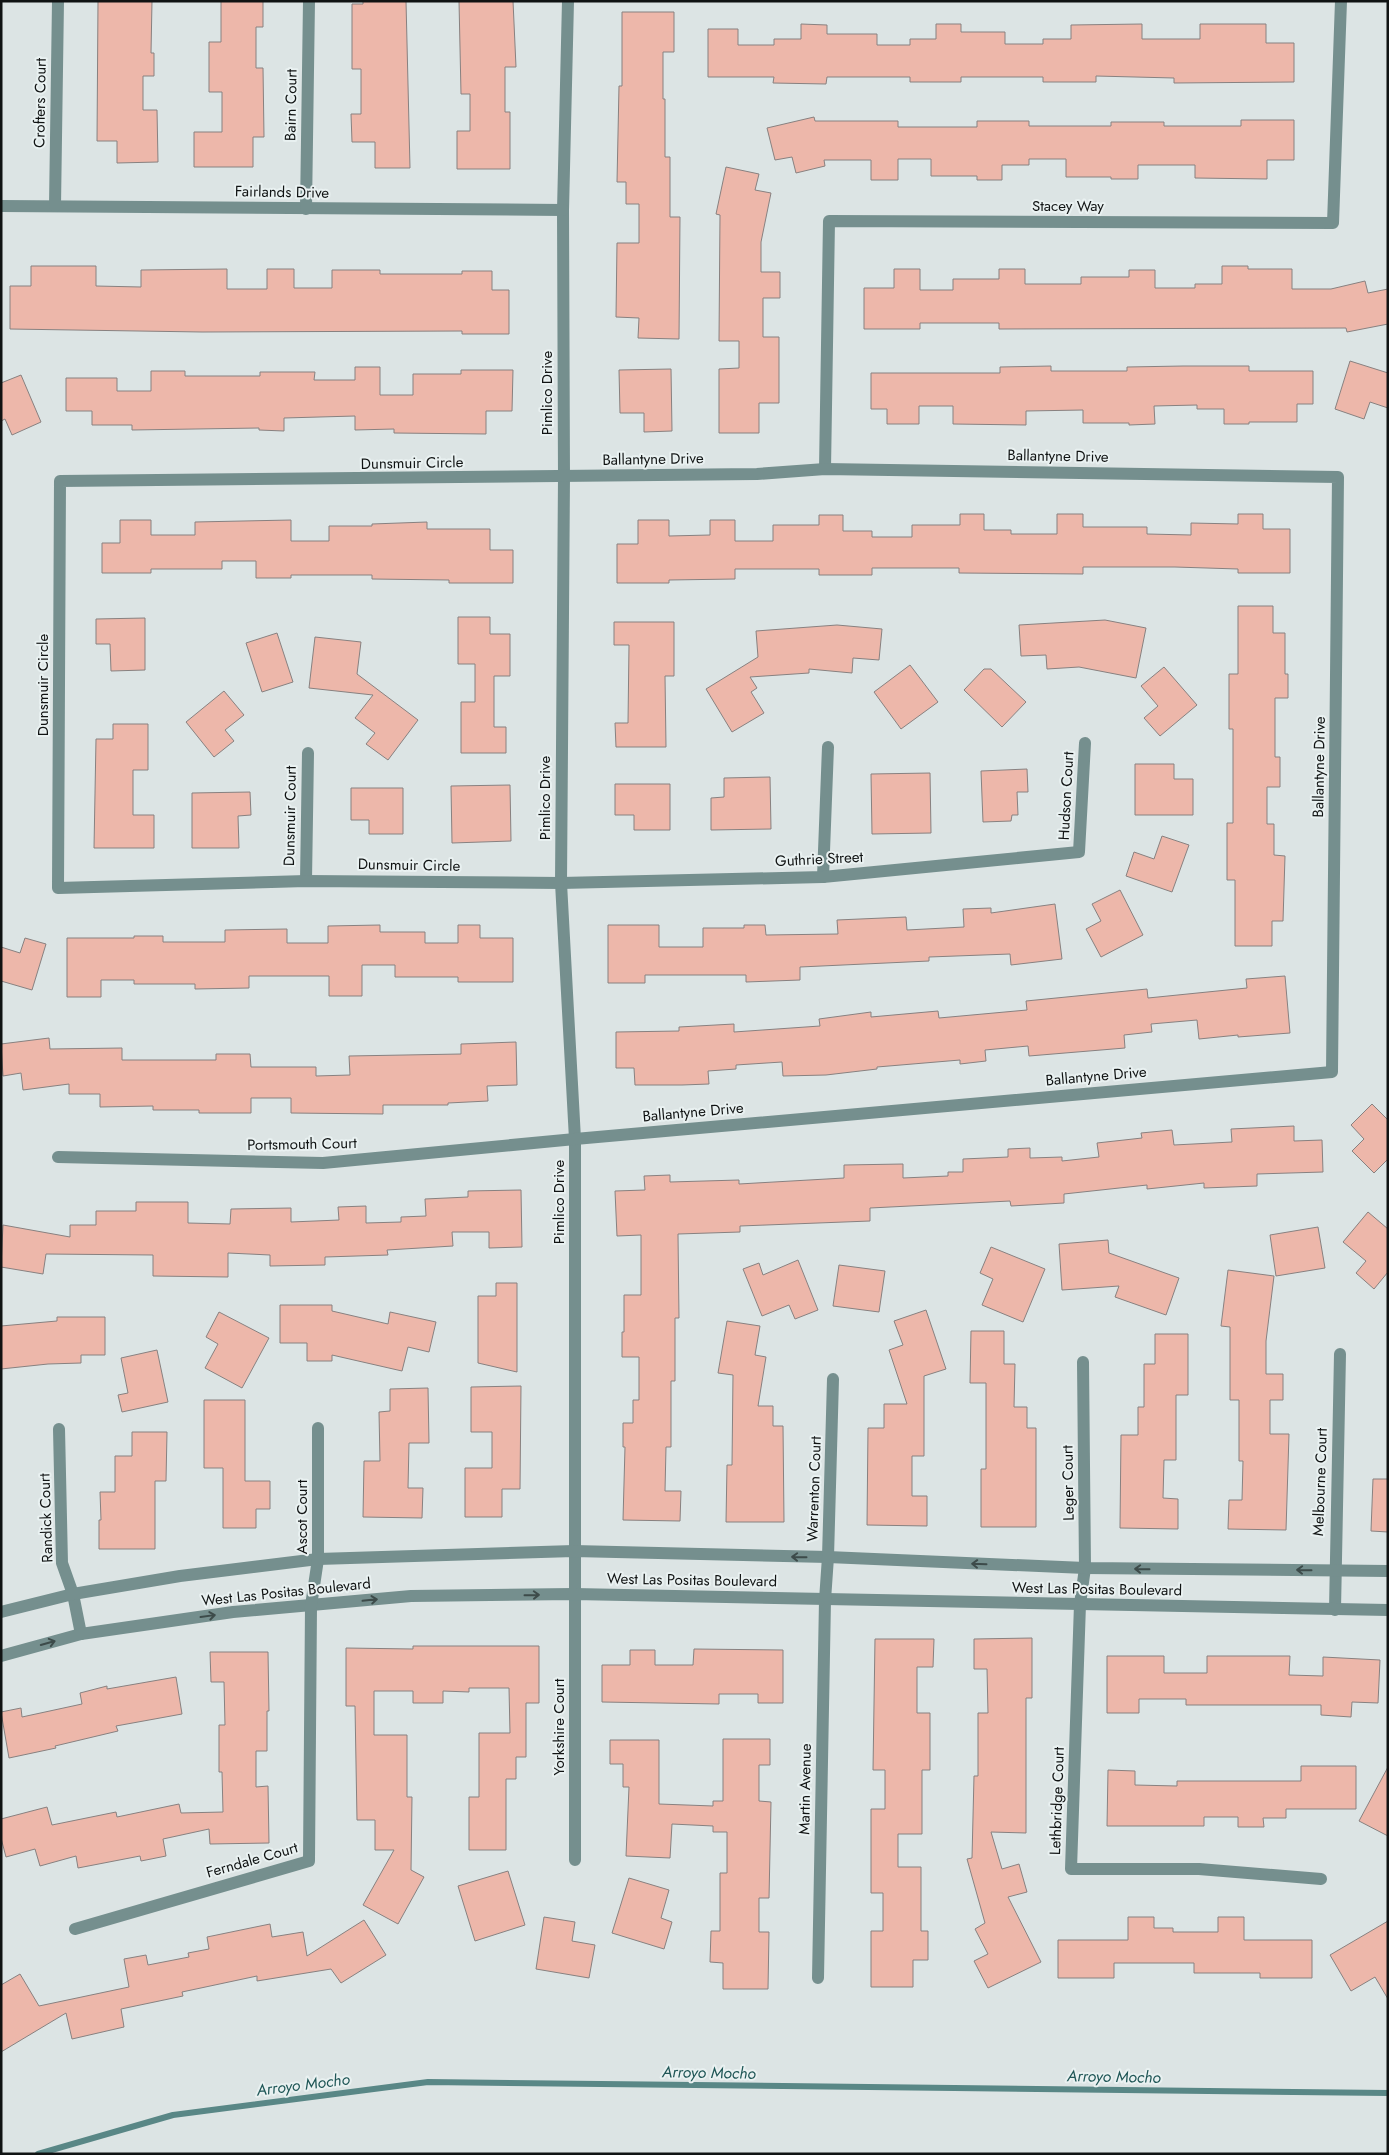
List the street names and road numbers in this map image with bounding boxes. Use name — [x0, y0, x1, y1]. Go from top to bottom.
street label: Crofters Court — [28, 58, 52, 148]
street label: Bairn Court — [279, 68, 303, 141]
street label: Fairlands Drive — [235, 180, 330, 204]
street label: Stacey Way — [1032, 195, 1104, 217]
street label: Pimlico Drive — [536, 351, 558, 435]
street label: Ballantyne Drive — [1007, 444, 1109, 468]
street label: Ballantyne Drive — [602, 447, 704, 471]
street label: Dunsmuir Circle — [361, 451, 464, 475]
street label: Dunsmuir Circle — [32, 633, 54, 736]
street label: Ballantyne Drive — [1307, 716, 1331, 818]
street label: Hudson Court — [1053, 751, 1079, 841]
street label: Pimlico Drive — [534, 756, 556, 840]
street label: Dunsmuir Court — [278, 765, 302, 866]
street label: Guthrie Street — [774, 846, 864, 872]
street label: Dunsmuir Circle — [358, 853, 461, 877]
street label: Ballantyne Drive — [1045, 1061, 1148, 1091]
street label: Ballantyne Drive — [642, 1097, 745, 1127]
street label: Portsmouth Court — [247, 1132, 357, 1156]
street label: Pimlico Drive — [548, 1160, 570, 1244]
street label: Melbourne Court — [1307, 1427, 1333, 1536]
street label: Warrenton Court — [801, 1436, 827, 1542]
street label: Leger Court — [1056, 1445, 1080, 1521]
street label: Randick Court — [33, 1473, 59, 1563]
street label: Ascot Court — [291, 1479, 313, 1554]
street label: West Las Positas Boulevard — [607, 1568, 777, 1592]
street label: West Las Positas Boulevard — [200, 1572, 372, 1612]
street label: West Las Positas Boulevard — [1012, 1577, 1182, 1601]
street label: Yorkshire Court — [548, 1678, 570, 1775]
street label: Martin Avenue — [793, 1743, 817, 1835]
street label: Lethbridge Court — [1044, 1746, 1070, 1855]
street label: Ferndale Court — [204, 1836, 301, 1884]

